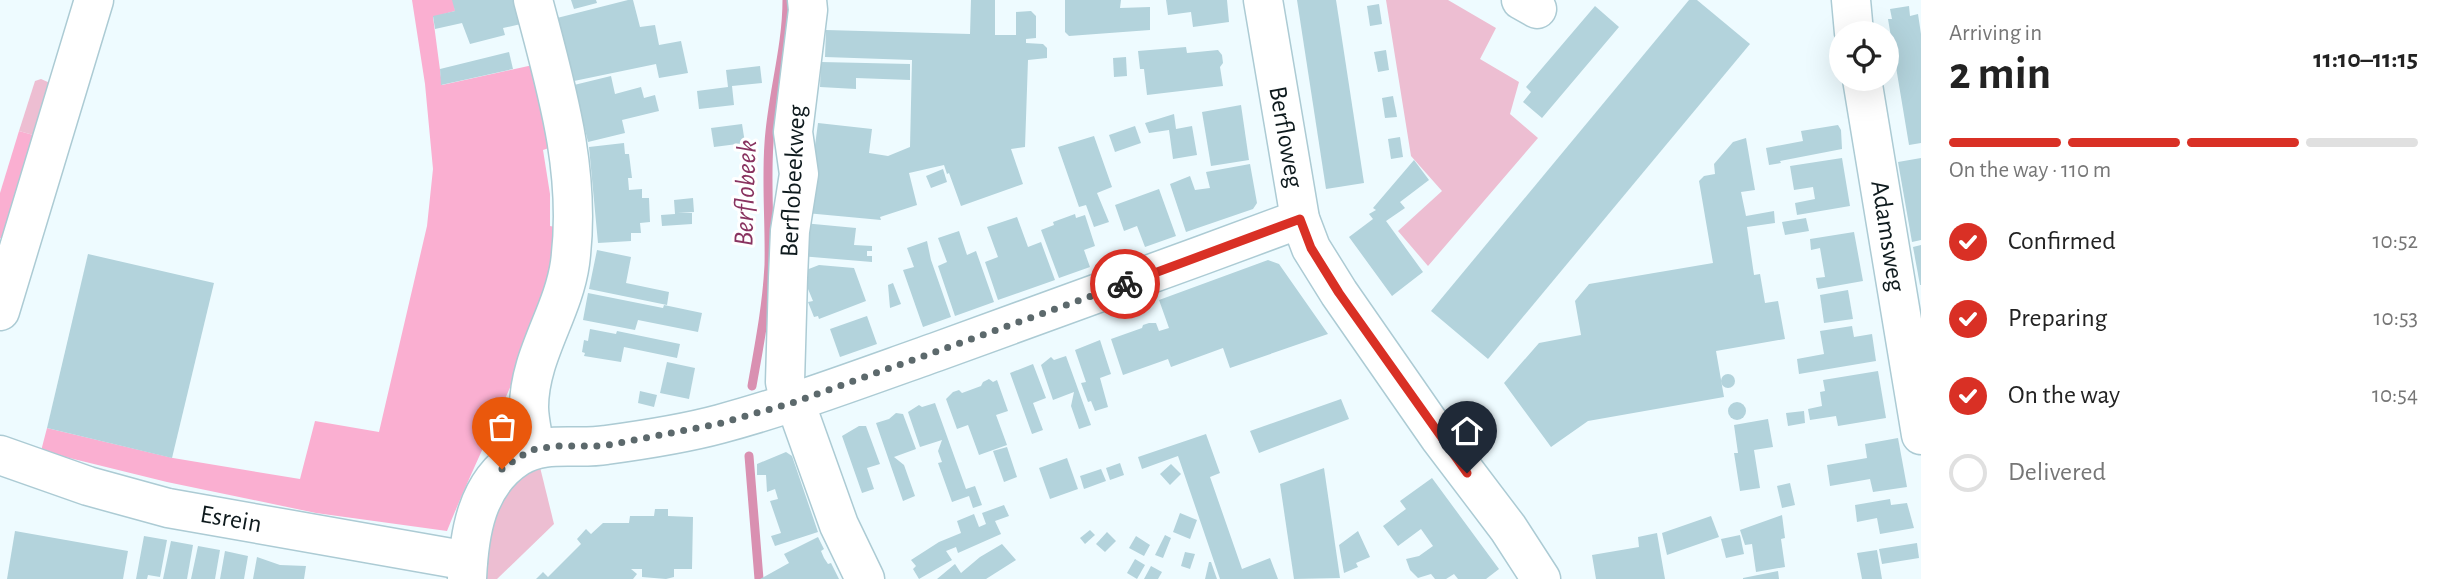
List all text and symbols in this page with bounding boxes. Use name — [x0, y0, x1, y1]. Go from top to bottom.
map controls — [1829, 21, 1899, 91]
button: locate — [1829, 21, 1899, 91]
text: Arriving in — [1949, 22, 2042, 45]
text: 11:10–11:15 — [2313, 46, 2418, 72]
text: 2 min — [1949, 51, 2051, 97]
street label: Berfloweg — [1264, 84, 1308, 190]
street label: Berflobeekweg — [776, 104, 810, 258]
water label: Berflobeek — [730, 139, 762, 247]
text: On the way · 110 m — [1949, 159, 2111, 182]
street label: Adamsweg — [1866, 179, 1910, 294]
icon: check — [1949, 223, 1987, 261]
text: Confirmed — [2008, 228, 2116, 254]
text: 10:52 — [2373, 230, 2418, 253]
courier — [1090, 249, 1160, 319]
icon: bike — [1106, 265, 1144, 303]
icon: check — [1949, 300, 1987, 338]
text: Preparing — [2008, 305, 2107, 331]
text: 10:53 — [2374, 307, 2418, 330]
icon: check — [1949, 377, 1987, 415]
text: On the way — [2008, 382, 2120, 408]
text: 10:54 — [2372, 384, 2418, 407]
pin — [472, 397, 532, 469]
pin — [1437, 401, 1497, 473]
icon: bag — [483, 408, 521, 446]
icon: home — [1448, 412, 1486, 450]
text: Delivered — [2008, 459, 2106, 485]
street label: Esrein — [198, 501, 264, 537]

